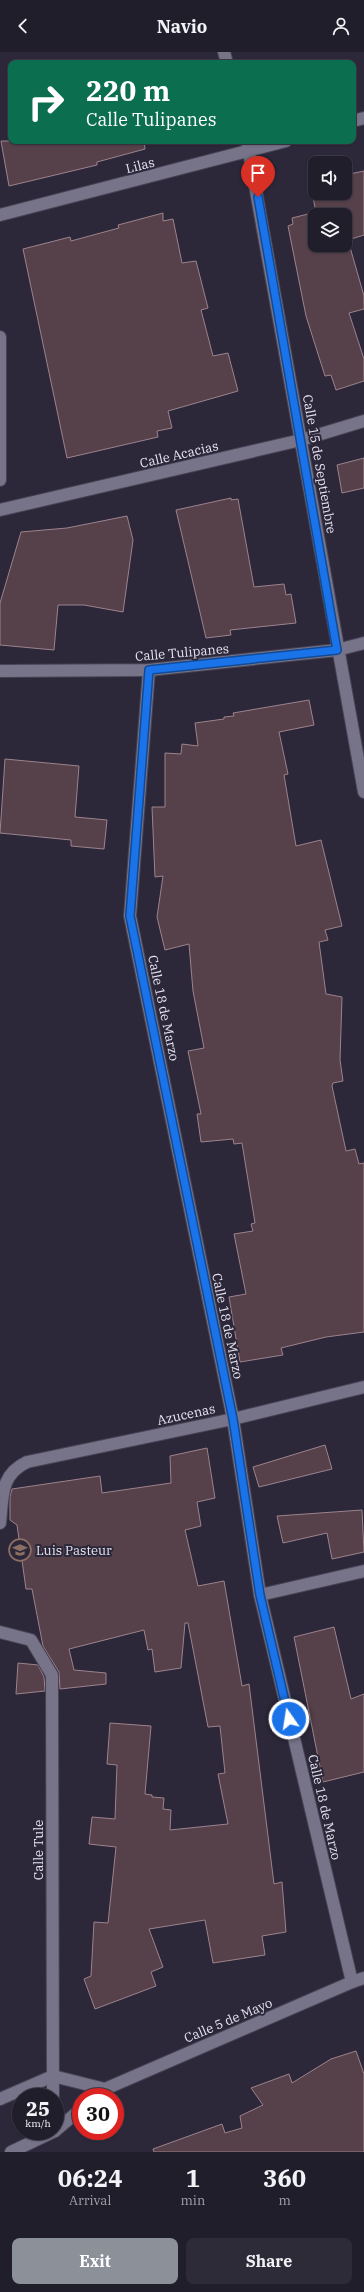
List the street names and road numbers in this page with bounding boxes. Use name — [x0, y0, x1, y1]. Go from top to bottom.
street label: Lilas — [124, 154, 156, 177]
street label: Calle 15 de Septiembre — [299, 393, 340, 535]
street label: Calle Acacias — [138, 437, 220, 472]
street label: Calle Tulipanes — [134, 640, 230, 665]
street label: Calle 18 de Marzo — [144, 954, 183, 1063]
street label: Calle 18 de Marzo — [208, 1272, 247, 1381]
street label: Azucenas — [155, 1400, 217, 1429]
street label: Calle 18 de Marzo — [304, 1753, 345, 1861]
street label: Calle Tule — [30, 1820, 47, 1880]
street label: Calle 5 de Mayo — [181, 1994, 275, 2047]

